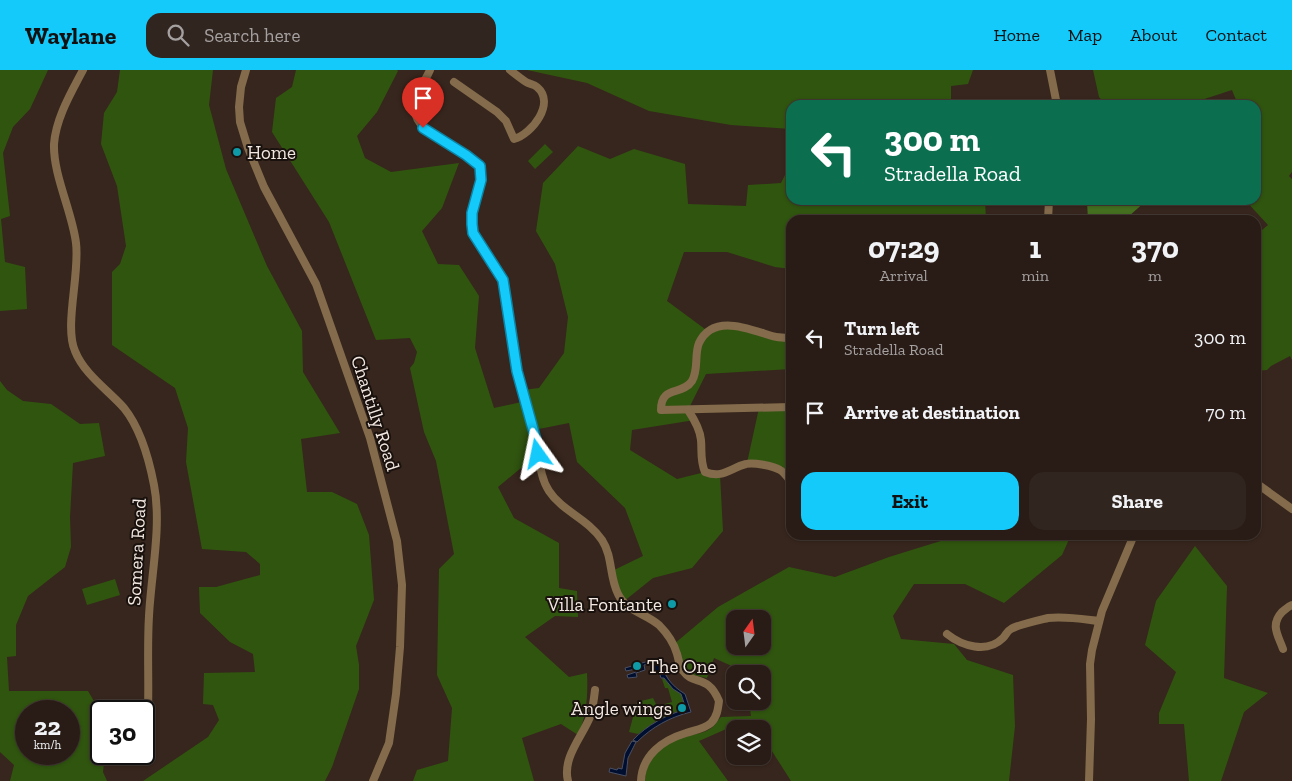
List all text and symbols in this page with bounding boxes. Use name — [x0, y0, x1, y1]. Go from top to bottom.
search box — [146, 13, 496, 58]
text: Waylane — [25, 21, 116, 50]
icon: search — [164, 21, 192, 49]
text: Search here — [204, 24, 301, 47]
text: Home — [993, 24, 1040, 46]
text: Map — [1068, 24, 1102, 46]
text: About — [1130, 24, 1177, 46]
text: Contact — [1205, 24, 1267, 46]
pin — [402, 77, 444, 128]
icon: arrive — [409, 84, 437, 112]
text: 300 m — [884, 118, 980, 160]
icon: left — [801, 120, 866, 185]
place label: Home — [247, 141, 296, 164]
marker: Home — [231, 146, 243, 158]
text: Stradella Road — [884, 160, 1021, 187]
text: 07:29 — [868, 230, 940, 266]
text: 1 — [1029, 230, 1041, 266]
text: 370 — [1131, 230, 1179, 266]
text: Arrival — [880, 266, 928, 285]
text: min — [1022, 266, 1049, 285]
text: m — [1148, 266, 1162, 285]
text: Turn left — [844, 317, 919, 340]
icon: left — [801, 324, 829, 352]
text: 300 m — [1194, 326, 1246, 349]
text: Stradella Road — [844, 340, 944, 359]
street label: Chantilly Road — [346, 353, 405, 474]
icon: arrive — [801, 399, 829, 427]
text: Arrive at destination — [844, 401, 1020, 424]
text: 70 m — [1205, 401, 1246, 424]
position arrow — [511, 427, 563, 479]
button: Exit — [801, 472, 1019, 530]
button: Share — [1029, 472, 1246, 530]
street label: Somera Road — [122, 497, 151, 606]
place label: Villa Fontante — [546, 593, 662, 616]
marker: Villa Fontante — [666, 598, 678, 610]
north arrow — [726, 610, 771, 655]
map controls — [726, 610, 771, 765]
place label: The One — [647, 655, 716, 678]
marker: The One — [631, 660, 643, 672]
button: search — [726, 665, 771, 710]
place label: Angle wings — [571, 697, 672, 720]
speed limit sign: 30 — [90, 700, 155, 765]
marker: Angle wings — [676, 702, 688, 714]
text: 22 — [34, 711, 61, 741]
button: layers — [726, 720, 771, 765]
text: km/h — [34, 738, 61, 752]

